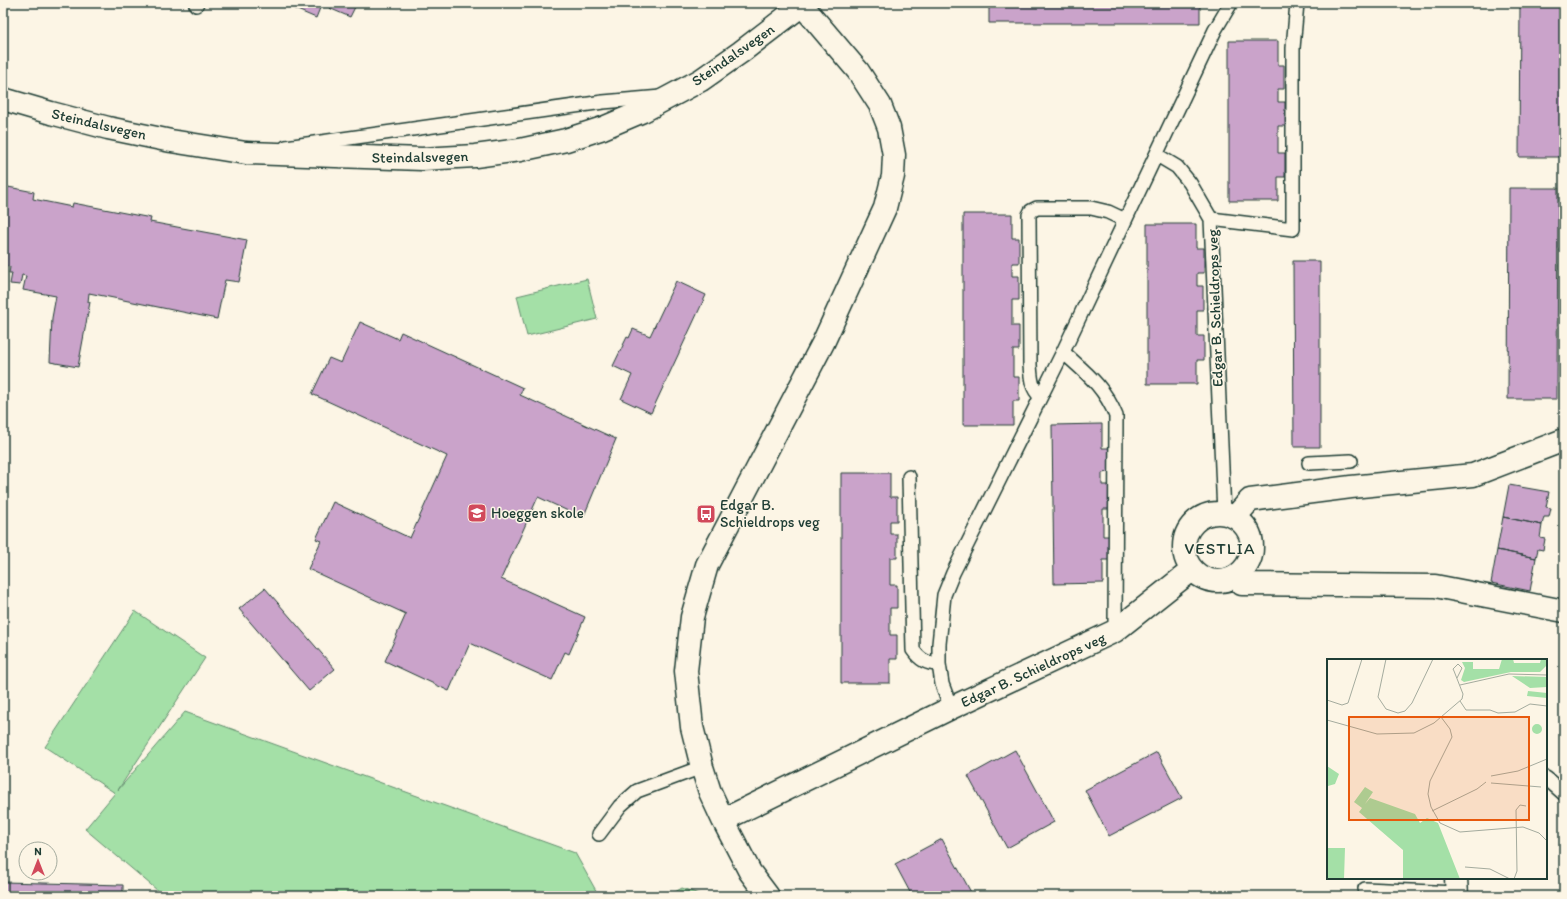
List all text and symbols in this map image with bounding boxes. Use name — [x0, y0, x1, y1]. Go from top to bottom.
street label: Steindalsvegen — [688, 20, 778, 90]
street label: Steindalsvegen — [50, 104, 148, 144]
street label: Steindalsvegen — [371, 147, 469, 167]
street label: Edgar B. Schieldrops veg — [1203, 229, 1227, 387]
place label: Edgar B. Schieldrops veg — [720, 496, 820, 531]
school or university icon: Hoeggen skole — [466, 502, 488, 524]
bus stop icon: Edgar B. Schieldrops veg — [695, 503, 717, 525]
place label: Hoeggen skole — [491, 504, 584, 522]
district label: VESTLIA — [1184, 538, 1256, 558]
street label: Edgar B. Schieldrops veg — [958, 628, 1109, 711]
inset map — [1327, 659, 1547, 879]
north arrow — [18, 841, 58, 881]
text: N — [34, 845, 42, 858]

